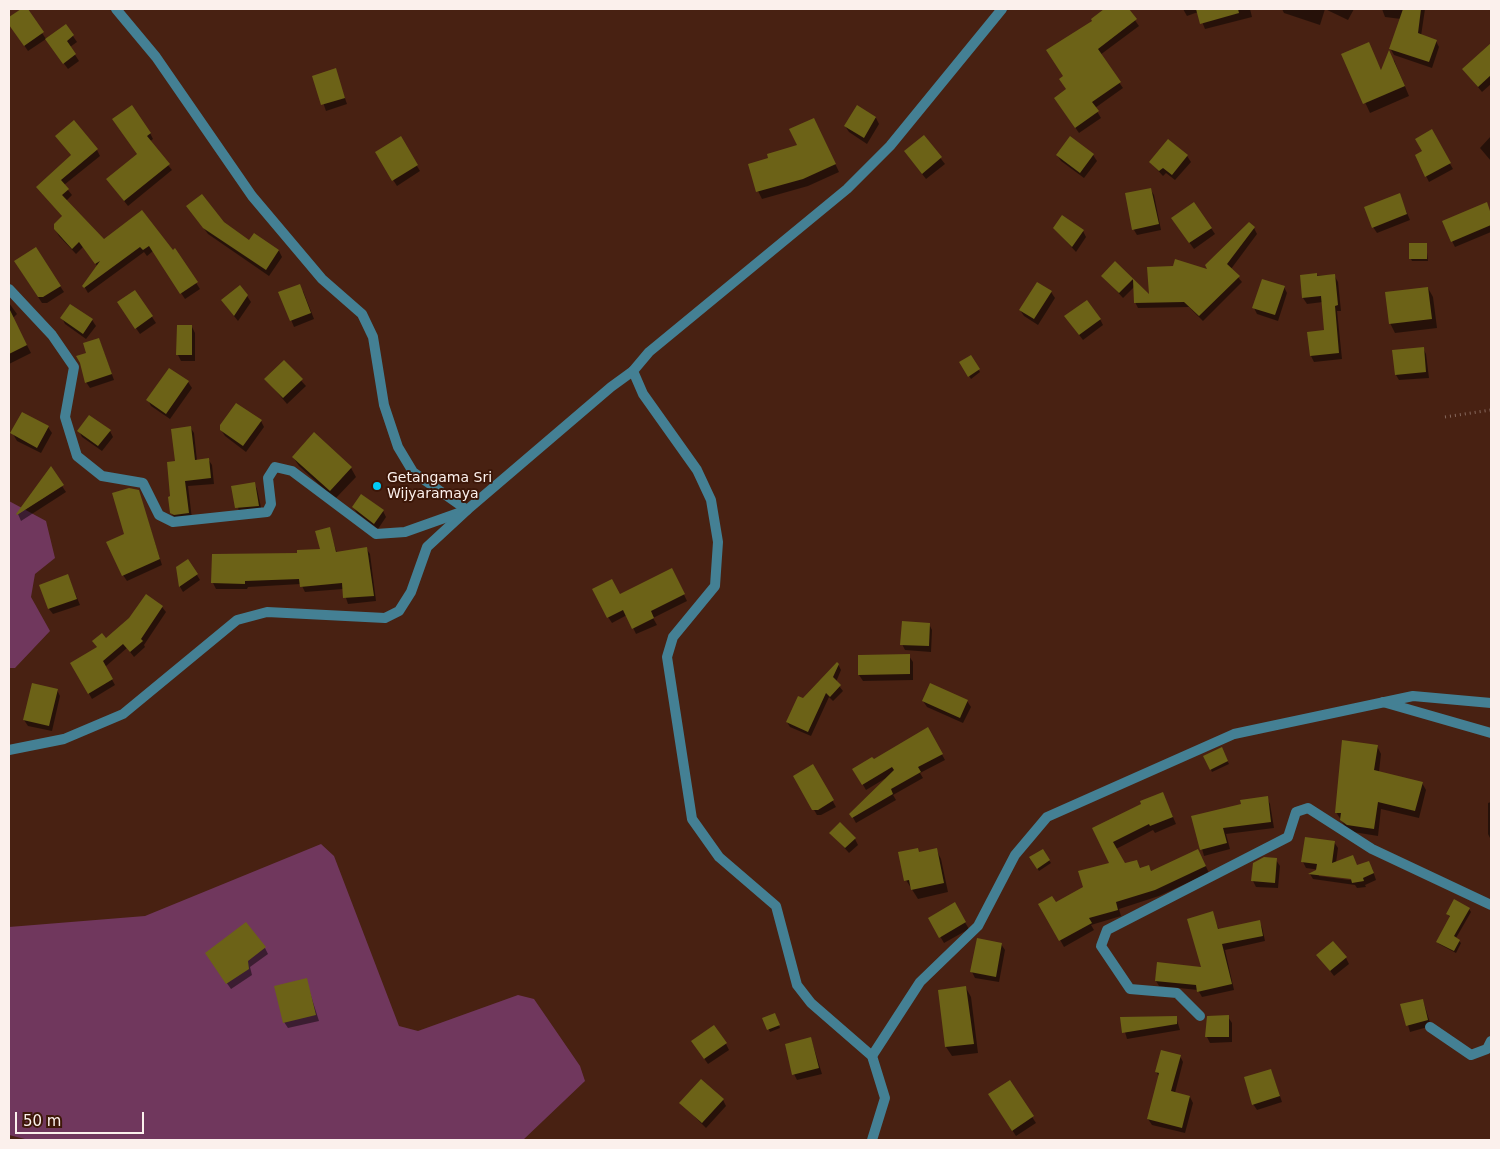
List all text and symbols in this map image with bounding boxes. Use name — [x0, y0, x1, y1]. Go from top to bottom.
place label: Getangama Sri Wijyaramaya — [387, 470, 492, 502]
marker: Getangama Sri Wijyaramaya — [371, 480, 383, 492]
scale bar — [18, 1102, 146, 1134]
text: 50 m — [23, 1112, 61, 1130]

